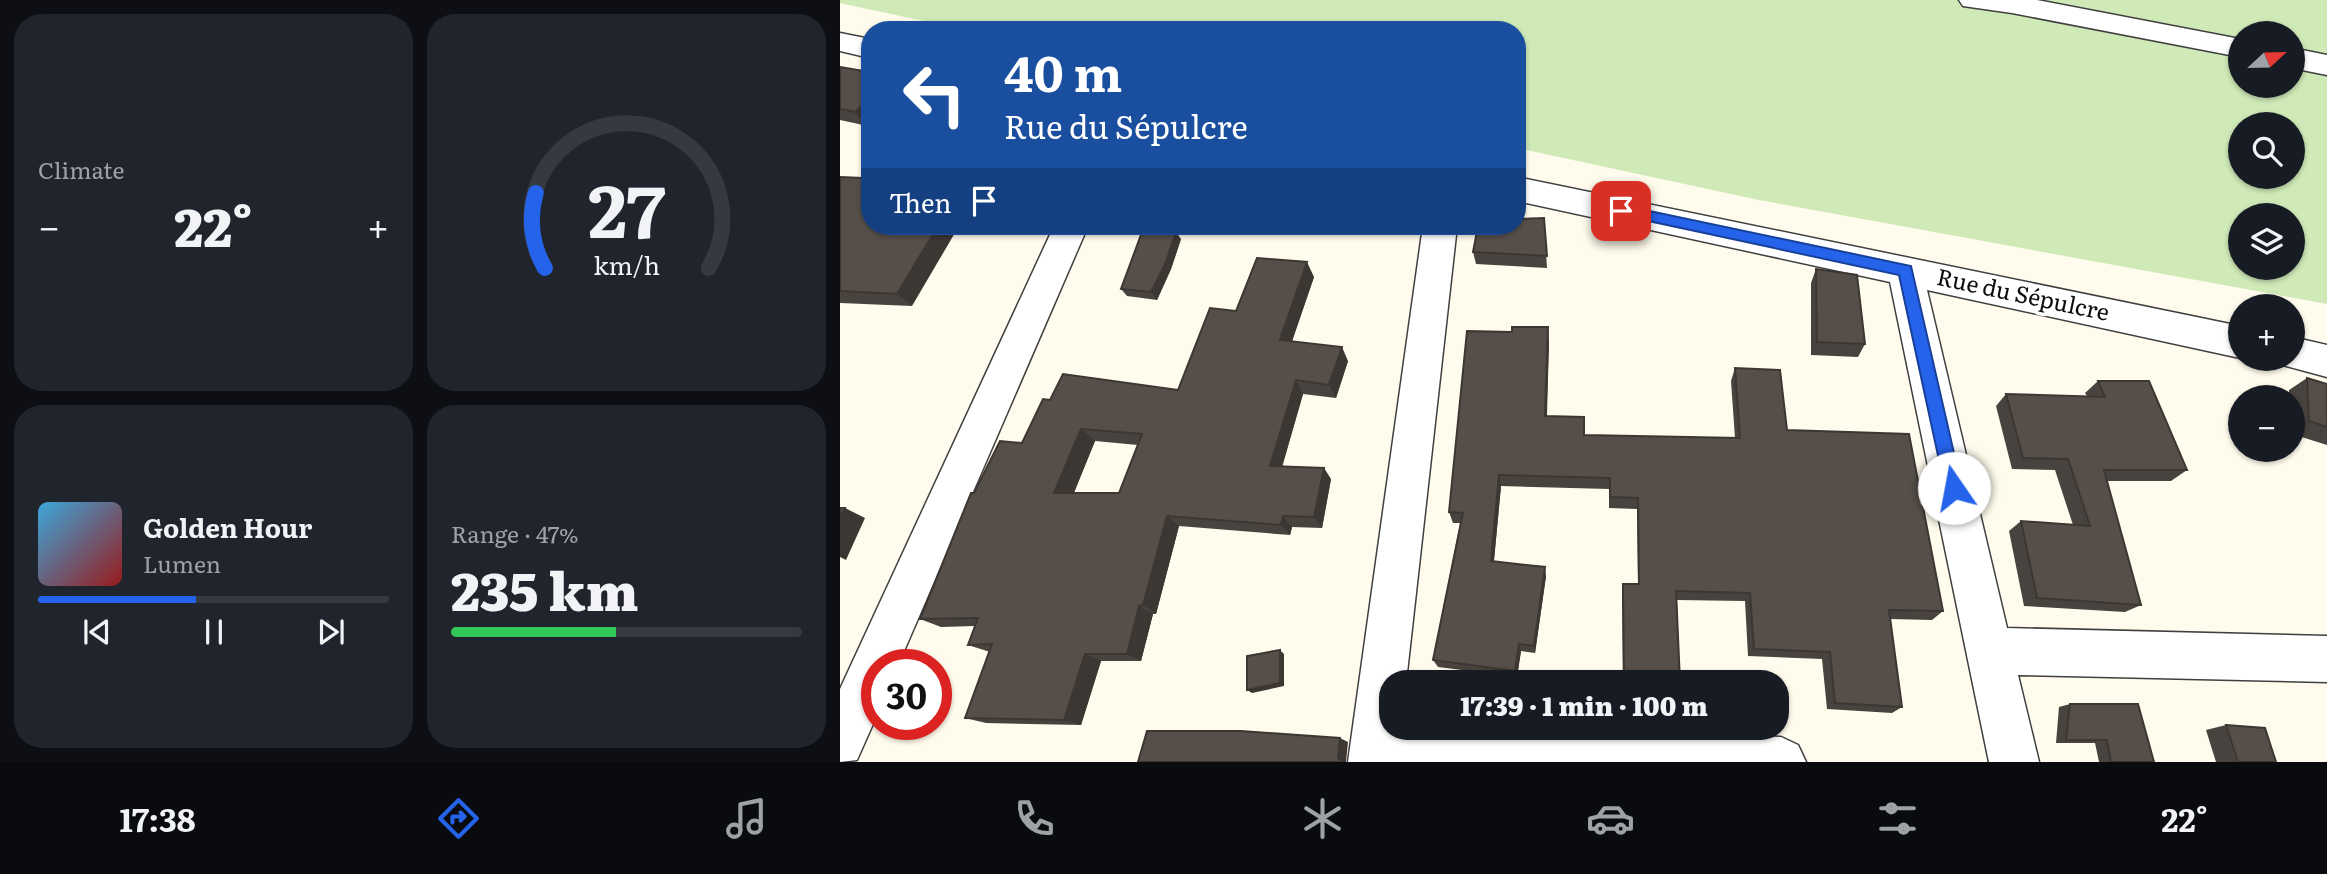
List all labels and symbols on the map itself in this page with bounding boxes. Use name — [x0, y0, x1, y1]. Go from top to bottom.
north arrow — [2228, 21, 2305, 98]
pin — [1591, 181, 1651, 241]
street label: Rue du Sépulcre — [1934, 258, 2113, 328]
position arrow — [1917, 451, 1991, 525]
speed limit sign: 30 — [861, 649, 952, 740]

